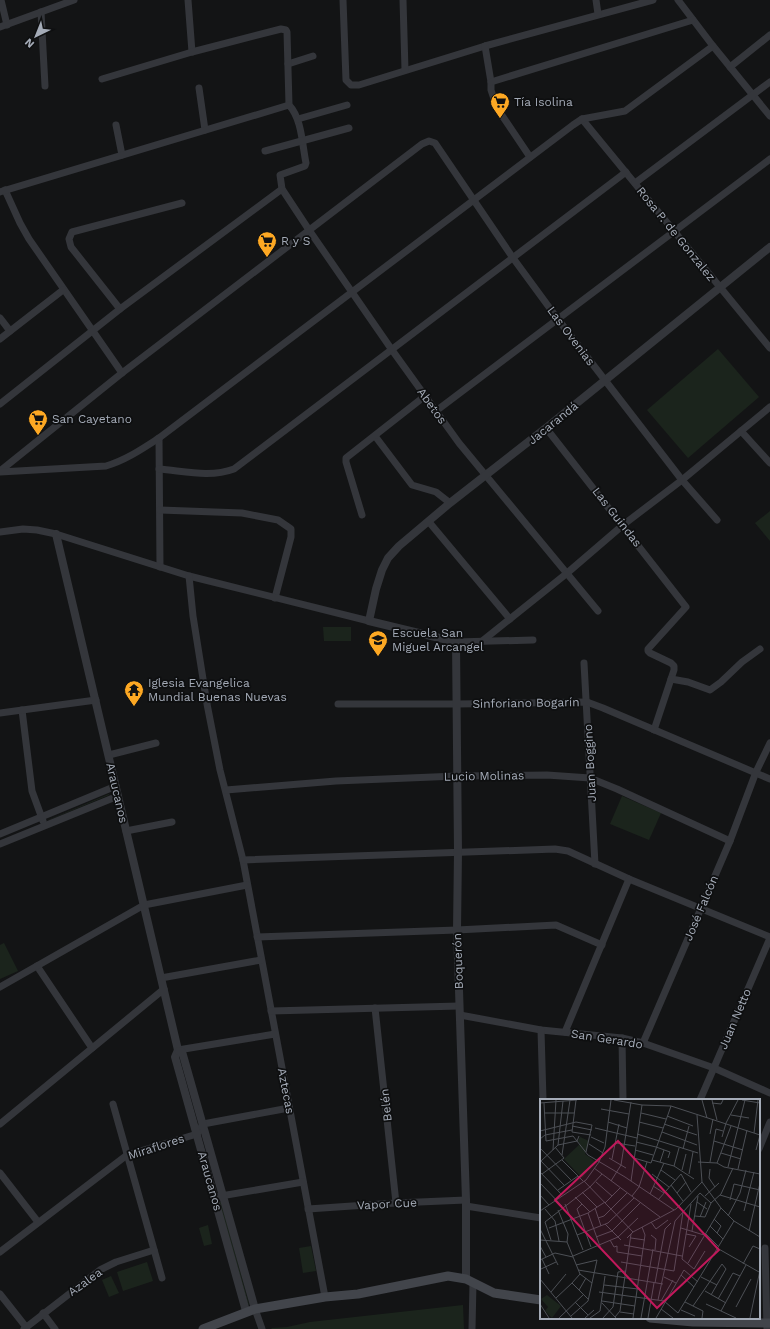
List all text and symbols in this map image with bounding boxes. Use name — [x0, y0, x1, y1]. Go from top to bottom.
north arrow — [16, 16, 56, 56]
text: N — [22, 35, 37, 50]
supermarket icon: Tía Isolina — [489, 91, 511, 119]
place label: Tía Isolina — [514, 95, 573, 109]
street label: Rosa P. de Gonzalez — [634, 184, 718, 284]
supermarket icon: R y S — [256, 230, 278, 258]
place label: R y S — [281, 234, 310, 248]
street label: Las Ovenias — [544, 304, 598, 368]
street label: Abetos — [414, 385, 450, 427]
street label: Jacarandá — [525, 399, 581, 447]
supermarket icon: San Cayetano — [27, 408, 49, 436]
place label: San Cayetano — [52, 412, 132, 426]
street label: Las Guindas — [589, 484, 645, 550]
place label: Escuela San Miguel Arcangel — [392, 626, 484, 654]
school or university icon: Escuela San Miguel Arcangel — [367, 629, 389, 657]
place label: Iglesia Evangelica Mundial Buenas Nuevas — [148, 676, 287, 704]
temple icon: Iglesia Evangelica Mundial Buenas Nuevas — [123, 679, 145, 707]
street label: Sinforiano Bogarín — [472, 695, 580, 711]
street label: Juan Boggino — [581, 724, 599, 802]
street label: Araucanos — [103, 762, 131, 824]
street label: Lucio Molinas — [444, 768, 524, 784]
street label: José Falcón — [681, 873, 721, 943]
street label: Boquerón — [450, 933, 466, 989]
street label: Juan Netto — [716, 987, 754, 1051]
street label: San Gerardo — [570, 1026, 644, 1052]
street label: Aztecas — [275, 1067, 297, 1115]
street label: Belén — [377, 1088, 395, 1122]
inset map — [540, 1099, 760, 1319]
street label: Miraflores — [126, 1131, 186, 1163]
street label: Araucanos — [195, 1150, 225, 1212]
street label: Vapor Cue — [357, 1195, 417, 1213]
street label: Azalea — [65, 1265, 105, 1299]

